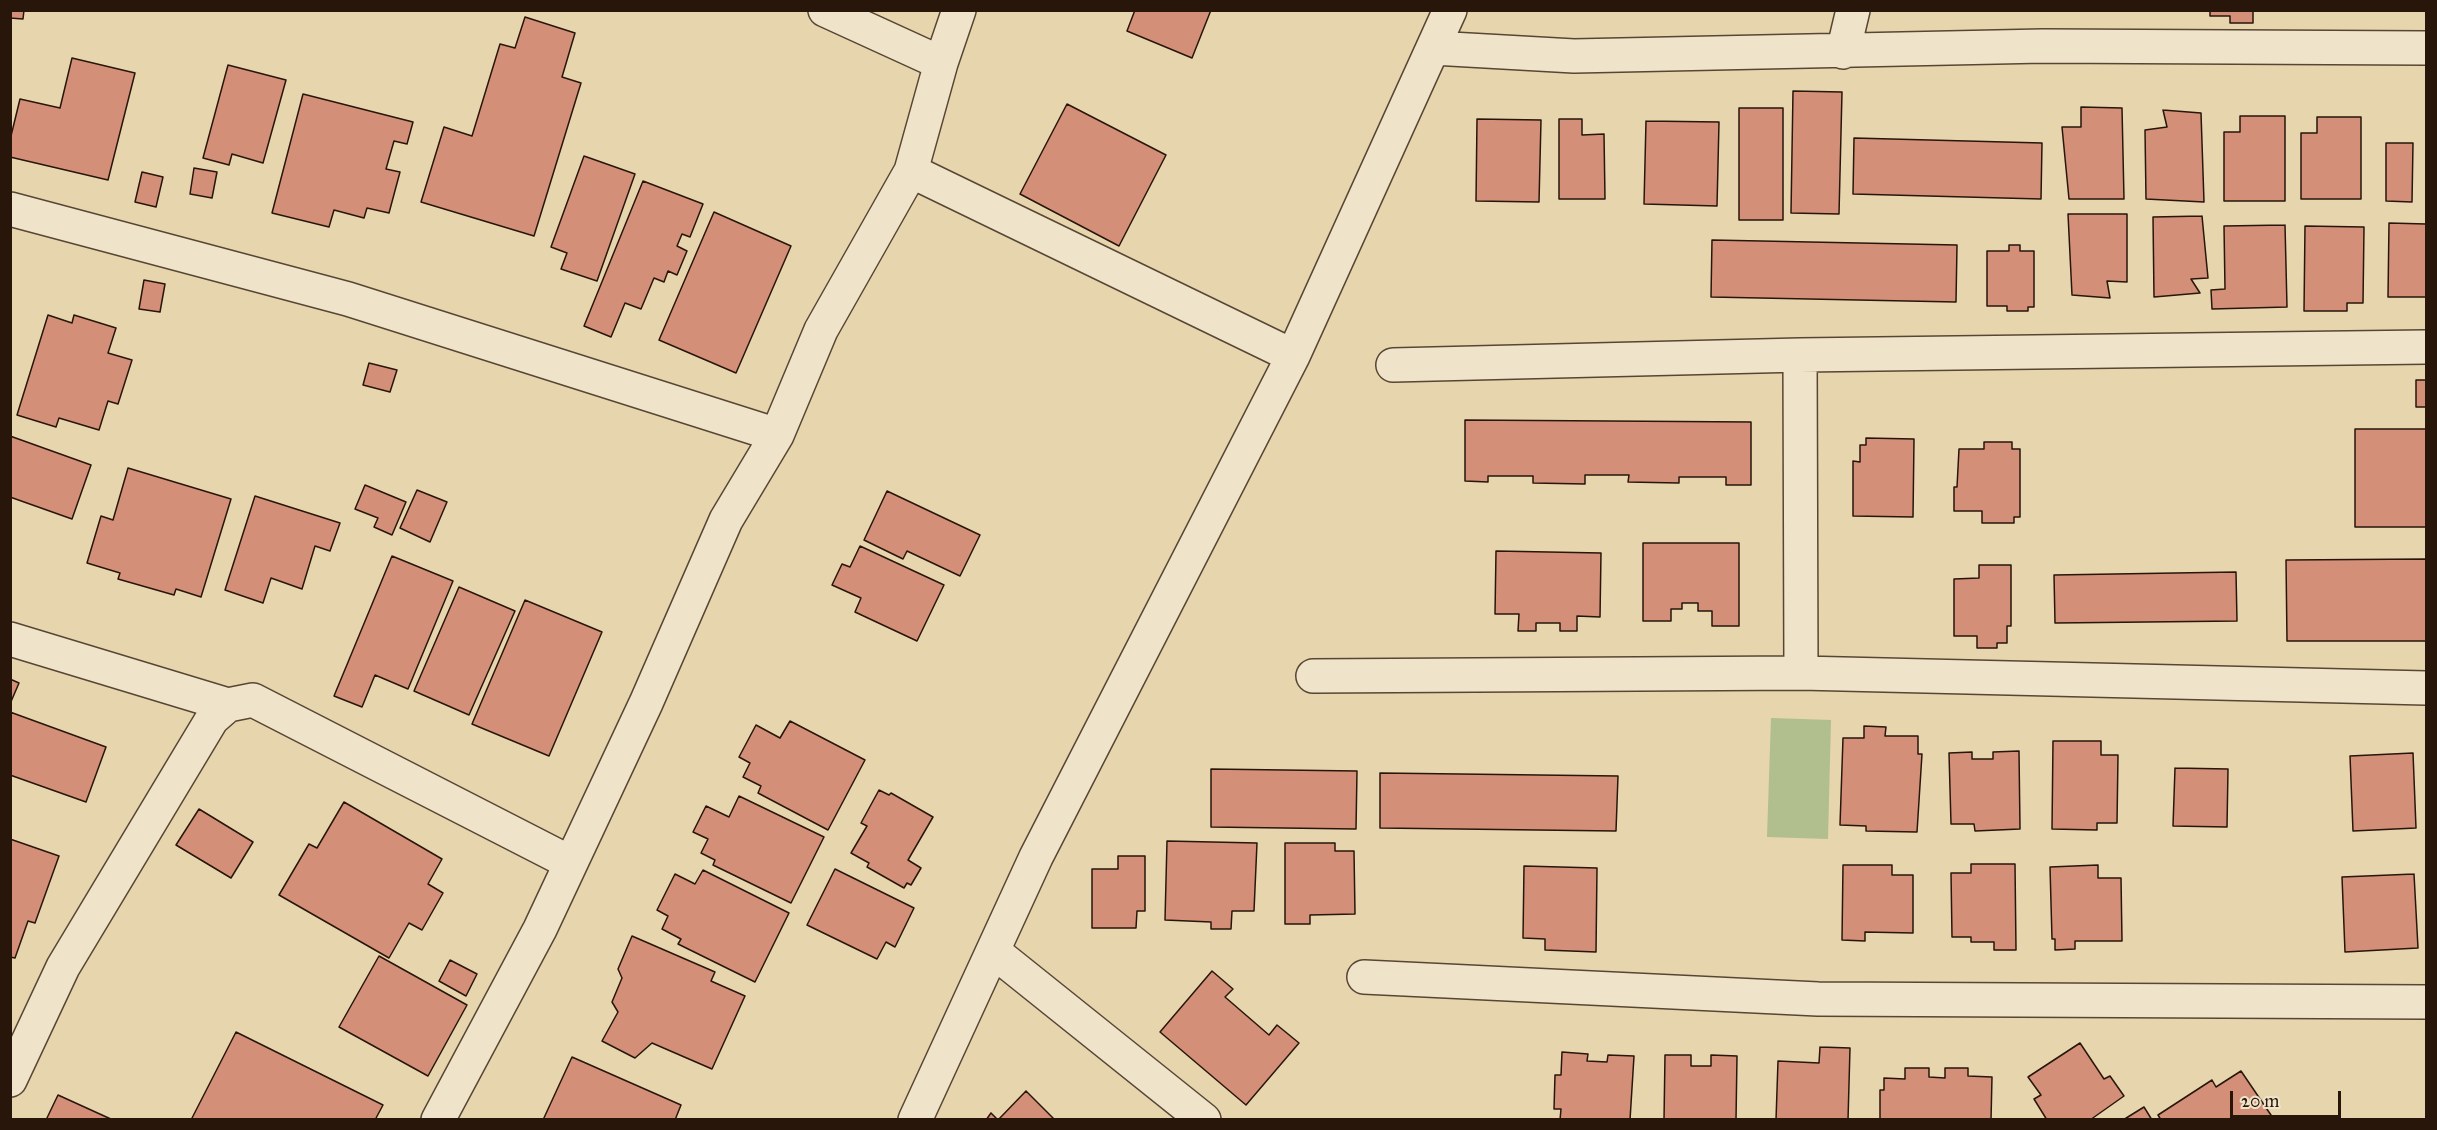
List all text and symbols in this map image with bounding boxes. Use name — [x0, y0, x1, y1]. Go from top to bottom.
scale bar — [2233, 1079, 2344, 1117]
text: 20 m — [2241, 1090, 2279, 1112]

